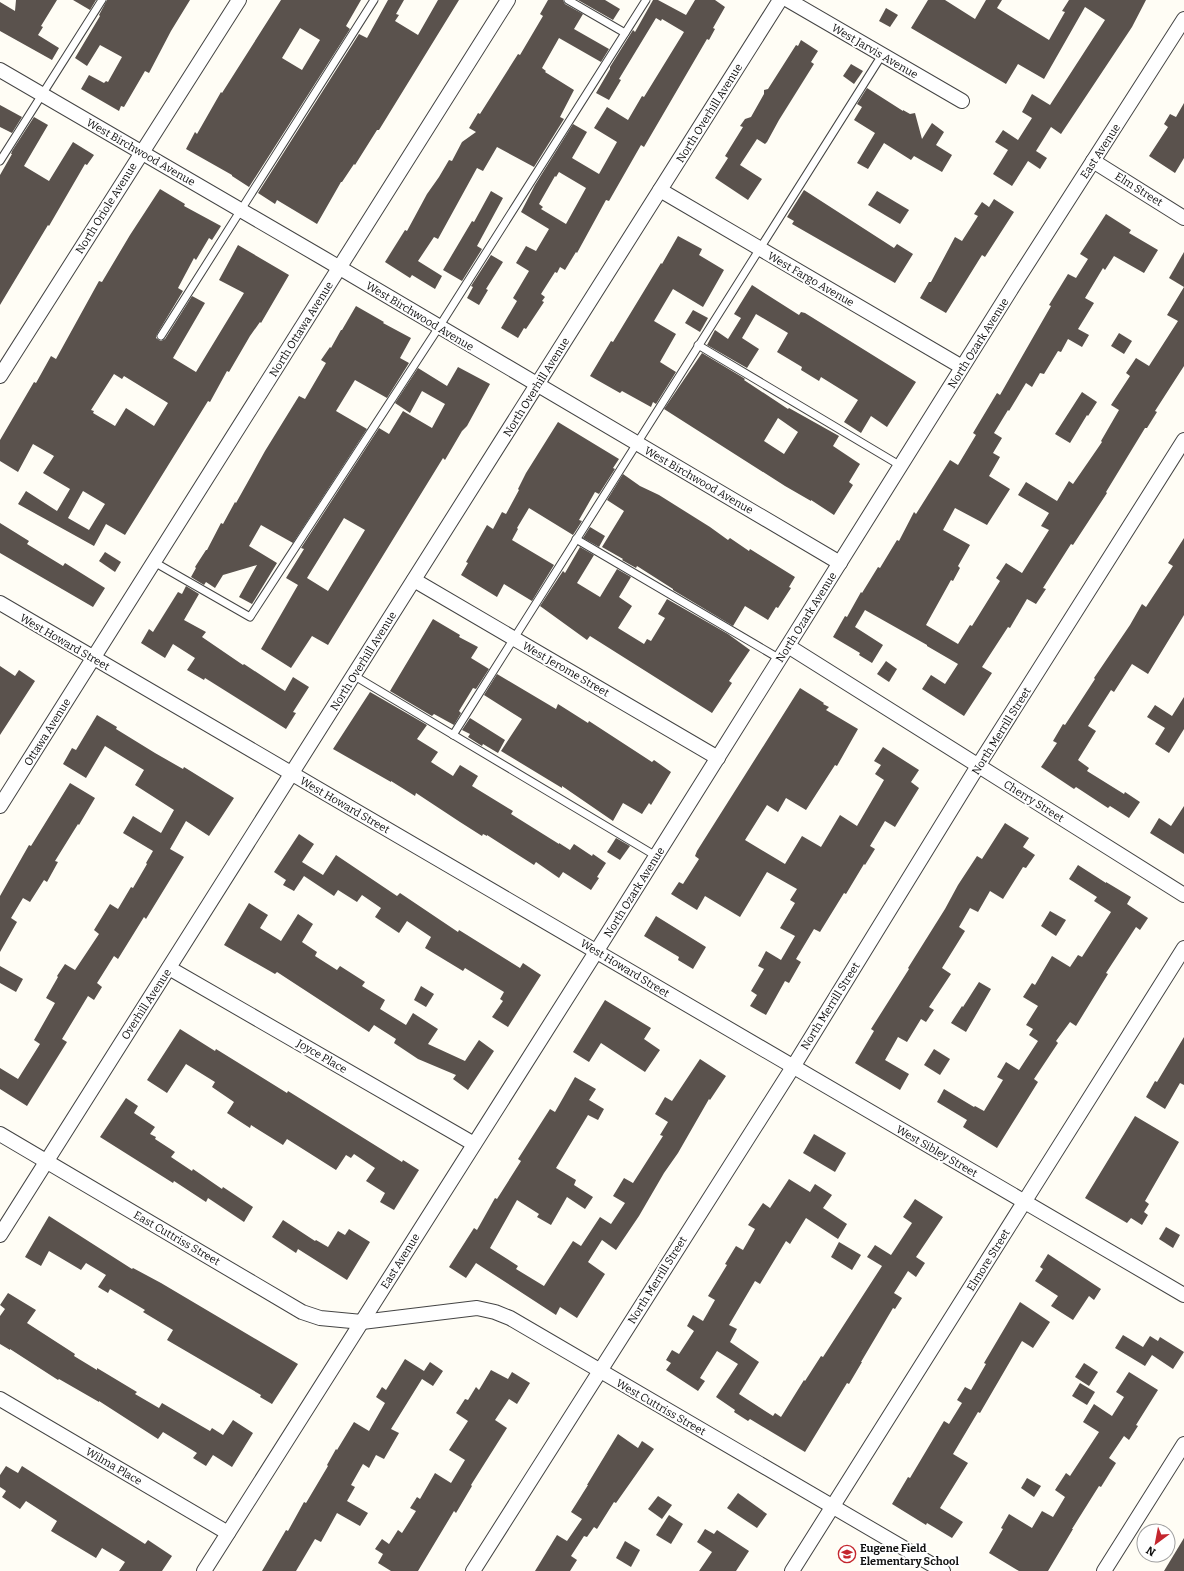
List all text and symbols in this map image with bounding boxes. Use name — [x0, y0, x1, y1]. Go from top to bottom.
street label: West Jarvis Avenue — [829, 21, 920, 81]
street label: North Overhill Avenue — [674, 61, 745, 165]
street label: West Birchwood Avenue — [84, 116, 197, 189]
street label: East Avenue — [1078, 121, 1123, 181]
street label: North Oriole Avenue — [73, 160, 140, 256]
street label: Elm Street — [1112, 170, 1165, 209]
street label: West Fargo Avenue — [765, 249, 856, 309]
street label: North Ottawa Avenue — [267, 279, 336, 379]
street label: West Birchwood Avenue — [364, 279, 476, 354]
street label: North Ozark Avenue — [945, 296, 1011, 391]
street label: North Overhill Avenue — [501, 335, 572, 439]
street label: West Birchwood Avenue — [642, 444, 755, 517]
street label: North Ozark Avenue — [773, 570, 839, 665]
street label: North Overhill Avenue — [328, 609, 399, 713]
street label: West Howard Street — [18, 611, 112, 673]
street label: West Jerome Street — [520, 639, 612, 700]
street label: North Merrill Street — [969, 685, 1034, 777]
street label: Ottawa Avenue — [21, 696, 73, 768]
street label: West Howard Street — [298, 774, 392, 836]
street label: Cherry Street — [1001, 778, 1066, 825]
street label: North Ozark Avenue — [601, 845, 667, 940]
street label: West Howard Street — [578, 937, 672, 1000]
street label: North Merrill Street — [798, 960, 863, 1052]
street label: Overhill Avenue — [119, 967, 174, 1042]
street label: Joyce Place — [293, 1036, 349, 1076]
street label: West Sibley Street — [894, 1123, 980, 1180]
street label: East Cuttriss Street — [131, 1208, 222, 1268]
street label: Elmore Street — [964, 1227, 1013, 1294]
street label: East Avenue — [378, 1231, 423, 1291]
street label: North Merrill Street — [625, 1234, 690, 1326]
street label: West Cuttriss Street — [614, 1376, 708, 1438]
street label: Wilma Place — [83, 1445, 144, 1488]
north arrow — [1136, 1523, 1176, 1563]
place label: Eugene Field Elementary School — [860, 1542, 959, 1568]
text: N — [1143, 1543, 1158, 1559]
school or university icon: Eugene Field Elementary School — [837, 1544, 857, 1564]

